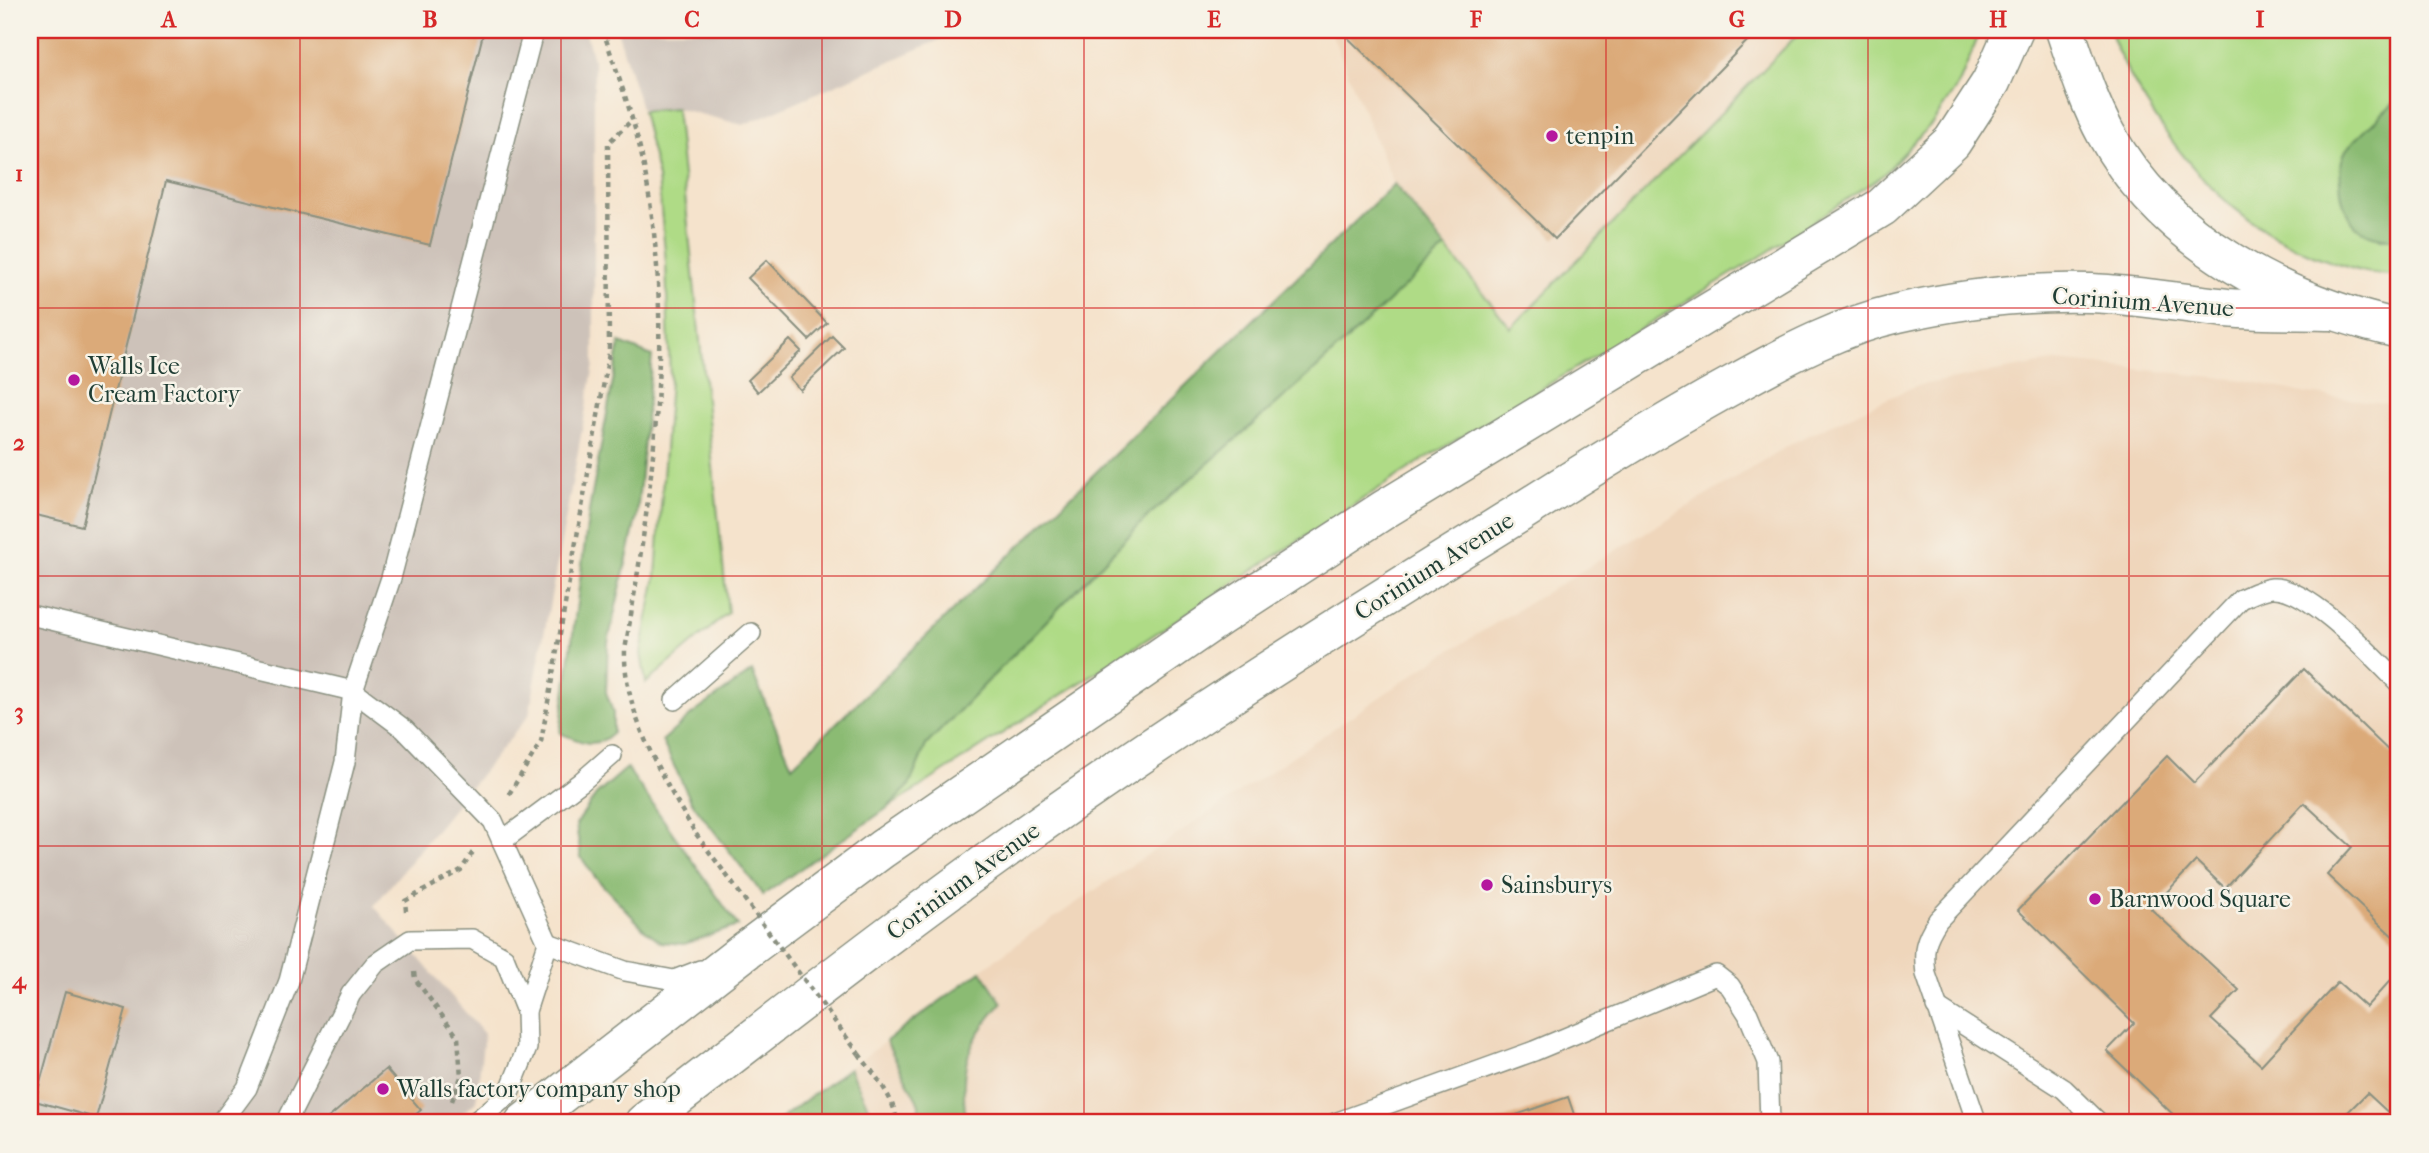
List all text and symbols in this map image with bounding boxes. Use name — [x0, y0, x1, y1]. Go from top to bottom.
text: A — [160, 6, 178, 33]
text: B — [423, 6, 438, 33]
text: C — [684, 6, 700, 33]
text: D — [944, 6, 962, 33]
text: E — [1207, 6, 1221, 33]
text: F — [1469, 6, 1483, 33]
text: G — [1729, 6, 1745, 33]
text: H — [1989, 6, 2007, 33]
text: I — [2256, 6, 2265, 33]
place label: tenpin — [1566, 122, 1634, 150]
marker: tenpin — [1544, 128, 1560, 144]
text: 1 — [15, 160, 23, 187]
street label: Corinium Avenue — [2051, 282, 2235, 322]
place label: Walls Ice Cream Factory — [87, 352, 241, 408]
marker: Walls Ice Cream Factory — [66, 372, 82, 388]
text: 2 — [13, 429, 25, 456]
street label: Corinium Avenue — [1349, 506, 1519, 626]
text: 3 — [14, 698, 24, 725]
street label: Corinium Avenue — [881, 816, 1045, 946]
place label: Sainsburys — [1501, 871, 1612, 899]
marker: Sainsburys — [1479, 877, 1495, 893]
place label: Barnwood Square — [2109, 885, 2291, 913]
marker: Barnwood Square — [2087, 891, 2103, 907]
text: 4 — [11, 967, 27, 994]
place label: Walls factory company shop — [396, 1075, 681, 1103]
marker: Walls factory company shop — [375, 1081, 391, 1097]

